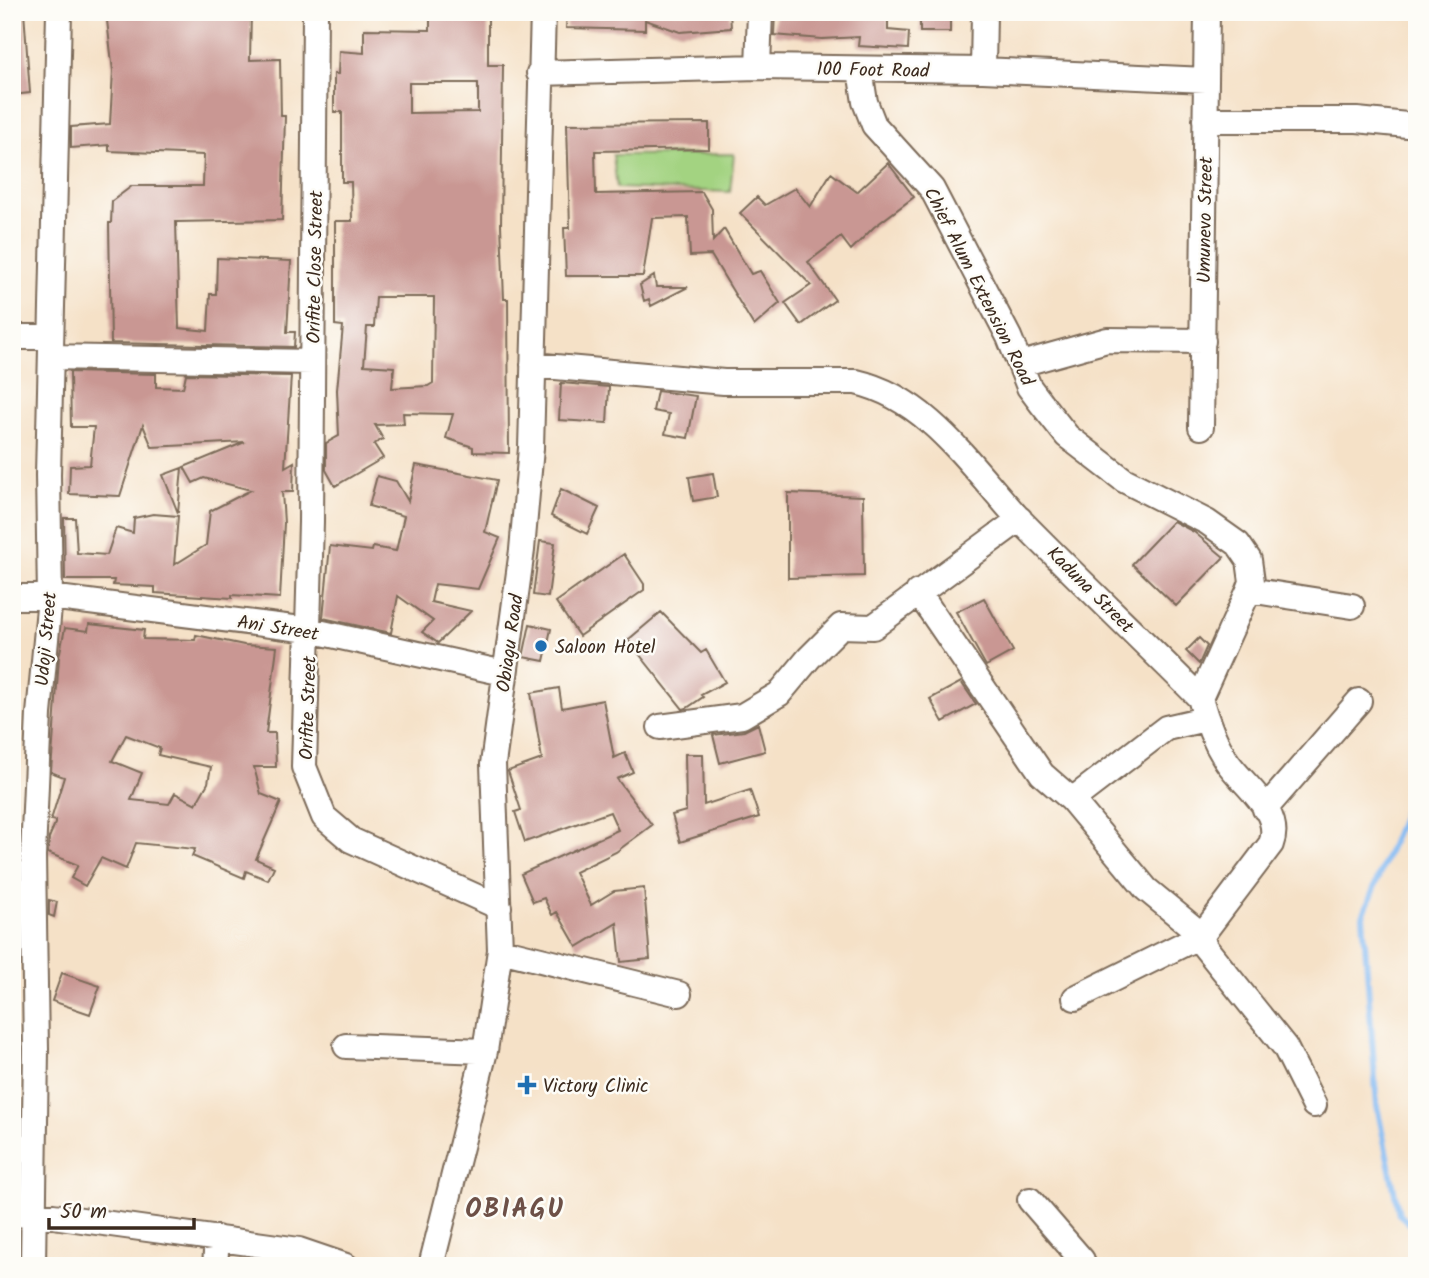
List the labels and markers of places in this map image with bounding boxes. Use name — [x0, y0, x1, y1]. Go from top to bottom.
place label: Saloon Hotel — [555, 633, 656, 663]
marker: Saloon Hotel — [533, 638, 549, 654]
place label: Victory Clinic — [543, 1072, 649, 1102]
marker: Victory Clinic — [517, 1075, 537, 1095]

